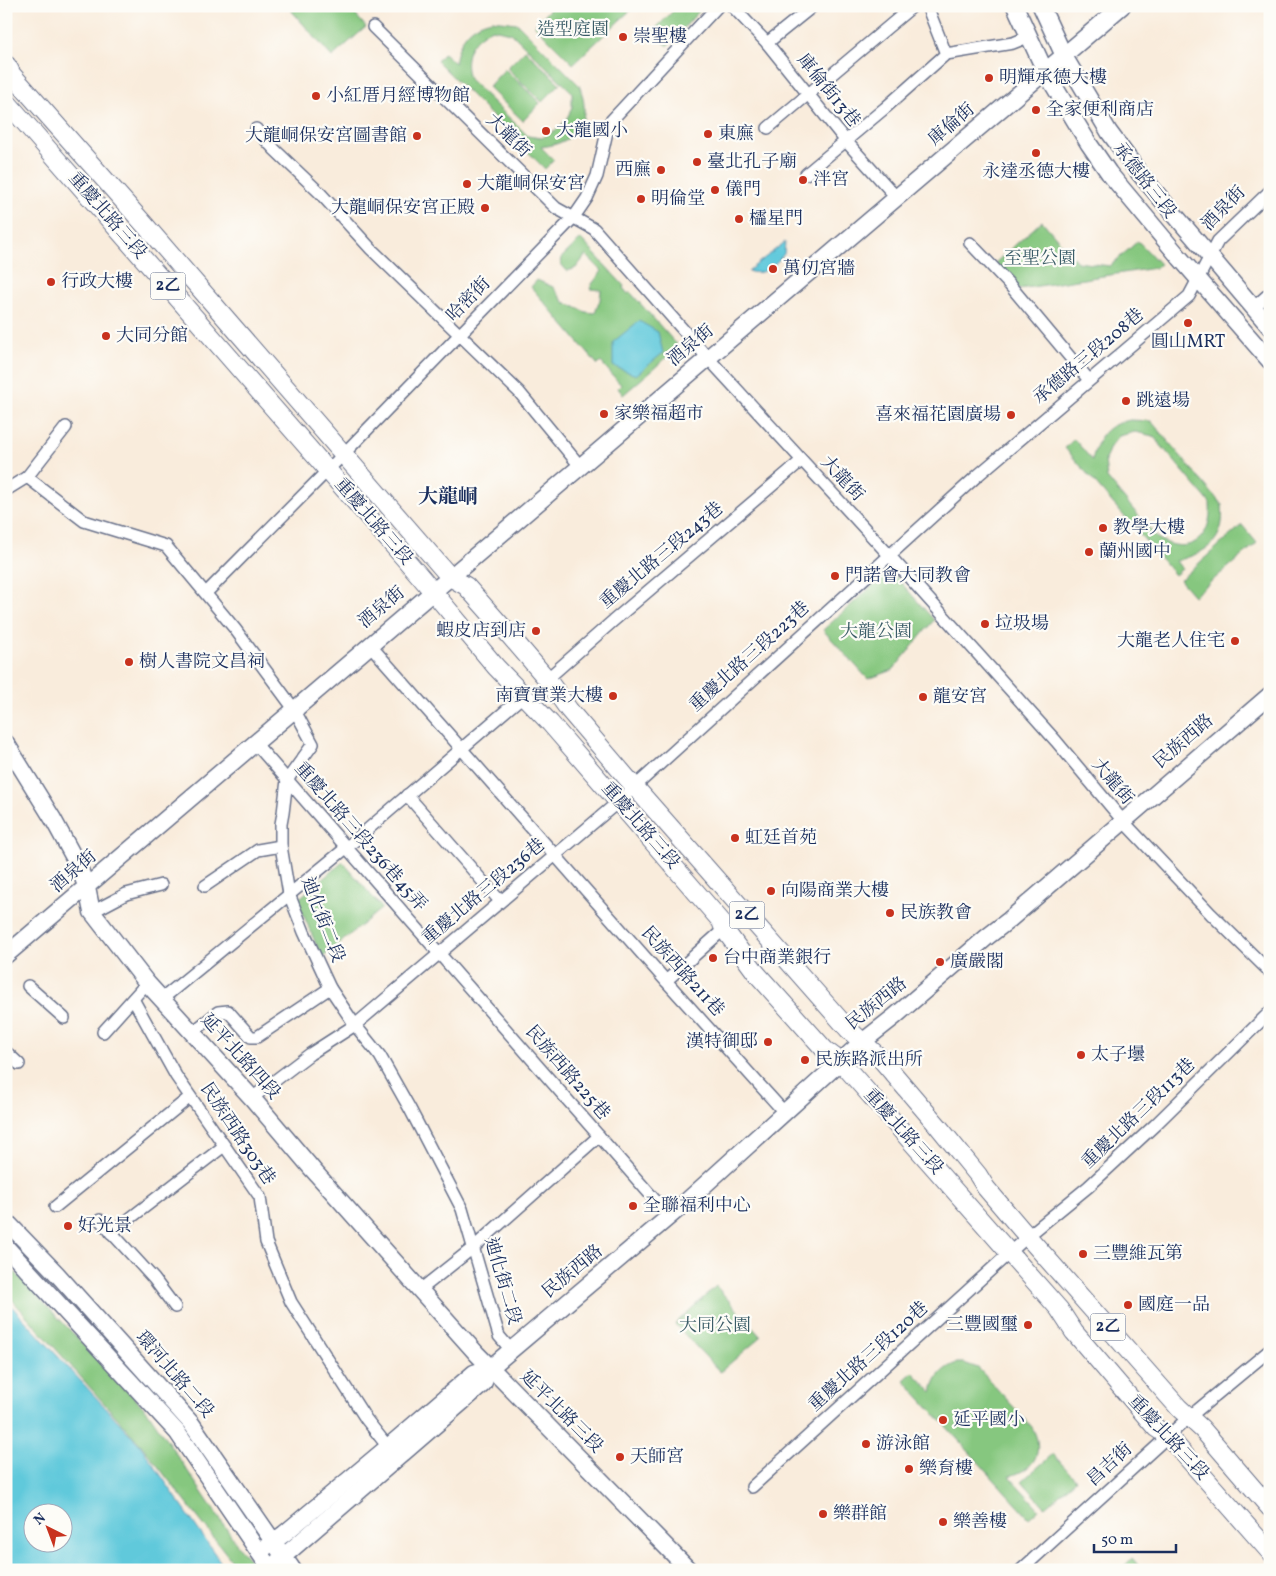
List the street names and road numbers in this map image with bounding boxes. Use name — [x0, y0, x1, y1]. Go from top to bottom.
street label: 庫倫街13巷 — [791, 49, 865, 133]
street label: 庫倫街 — [923, 98, 981, 152]
street label: 大龍街 — [480, 108, 536, 164]
street label: 承德路三段 — [1106, 138, 1182, 224]
street label: 重慶北路三段 — [62, 167, 152, 265]
street label: 酒泉街 — [1196, 181, 1252, 237]
road number: 2乙 — [150, 272, 186, 300]
street label: 哈密街 — [441, 272, 497, 328]
street label: 承德路三段208巷 — [1028, 303, 1150, 411]
street label: 酒泉街 — [662, 319, 720, 373]
street label: 大龍街 — [814, 451, 870, 507]
street label: 重慶北路三段 — [328, 473, 418, 571]
street label: 重慶北路三段243巷 — [595, 497, 729, 615]
street label: 酒泉街 — [353, 581, 411, 635]
street label: 重慶北路三段223巷 — [684, 596, 816, 718]
street label: 民族西路 — [1149, 709, 1219, 775]
street label: 大龍街 — [1085, 753, 1139, 811]
street label: 重慶北路三段236巷45弄 — [288, 757, 432, 917]
street label: 重慶北路三段 — [595, 777, 685, 875]
street label: 重慶北路三段236巷 — [417, 833, 551, 951]
street label: 酒泉街 — [45, 845, 103, 899]
street label: 迪化街二段 — [294, 874, 350, 966]
road number: 2乙 — [730, 902, 764, 928]
street label: 民族西路211巷 — [635, 921, 729, 1023]
street label: 民族西路 — [841, 972, 913, 1036]
street label: 延平北路四段 — [195, 1009, 285, 1105]
street label: 民族西路225巷 — [519, 1020, 615, 1126]
street label: 重慶北路三段113巷 — [1077, 1053, 1201, 1175]
street label: 民族西路303巷 — [194, 1078, 280, 1190]
street label: 重慶北路三段 — [858, 1084, 948, 1180]
street label: 迪化街二段 — [478, 1234, 526, 1328]
street label: 民族西路 — [537, 1239, 609, 1305]
street label: 重慶北路三段120巷 — [804, 1296, 934, 1418]
road number: 2乙 — [1090, 1314, 1126, 1340]
street label: 環河北路二段 — [129, 1326, 219, 1424]
street label: 延平北路三段 — [514, 1365, 608, 1459]
street label: 重慶北路三段 — [1122, 1390, 1214, 1486]
street label: 昌吉街 — [1082, 1437, 1138, 1493]

